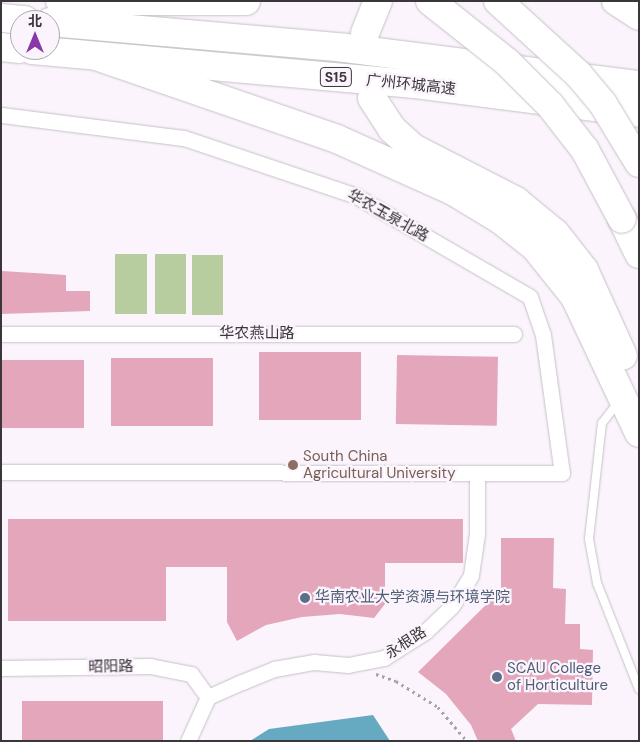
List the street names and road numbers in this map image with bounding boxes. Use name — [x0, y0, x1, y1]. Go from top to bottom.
road number: S15 — [320, 66, 352, 88]
street label: 广州环城高速 — [365, 71, 457, 99]
street label: 华农玉泉北路 — [344, 186, 432, 246]
street label: 华农燕山路 — [220, 325, 294, 343]
street label: 永根路 — [382, 623, 430, 663]
street label: 昭阳路 — [88, 658, 134, 676]

